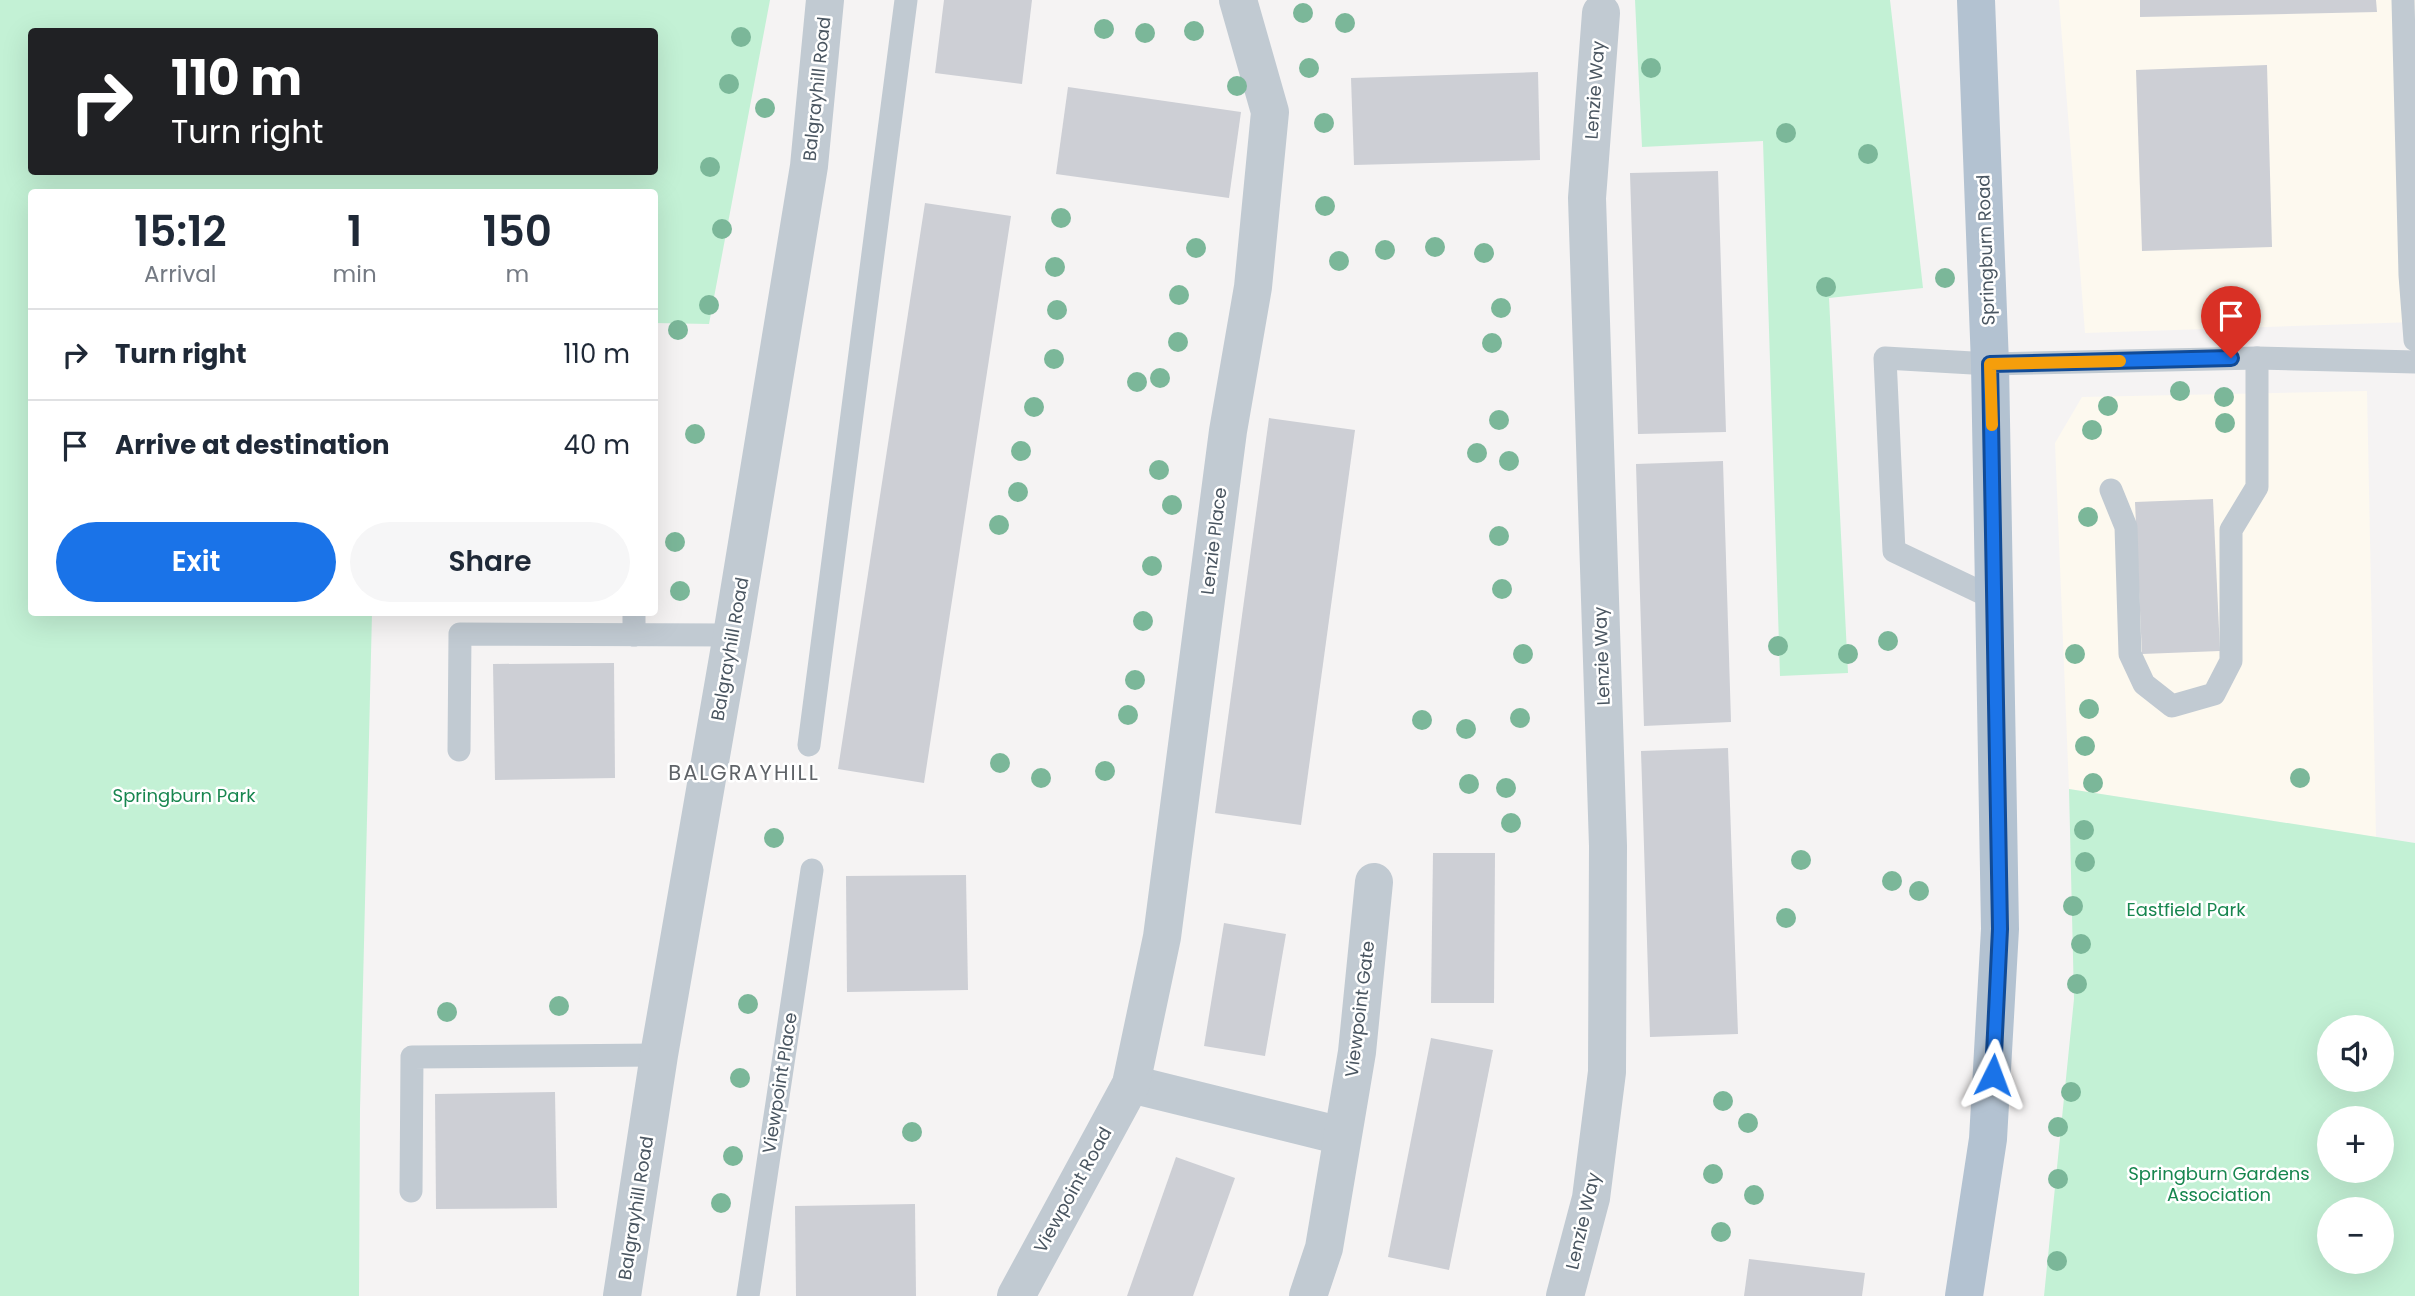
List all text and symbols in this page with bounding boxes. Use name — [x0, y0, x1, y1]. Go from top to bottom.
street label: Balgrayhill Road — [796, 15, 837, 162]
street label: Lenzie Way — [1579, 40, 1610, 140]
text: 110 m — [171, 44, 302, 112]
icon: right — [56, 56, 147, 147]
text: Turn right — [171, 109, 323, 154]
street label: Springburn Road — [1970, 174, 2001, 326]
text: 15:12 — [134, 202, 227, 261]
text: 1 — [347, 202, 362, 261]
text: 150 — [483, 202, 552, 261]
text: Arrival — [144, 258, 217, 290]
text: min — [333, 258, 377, 290]
text: m — [505, 258, 529, 290]
pin — [2201, 286, 2261, 358]
icon: arrive — [2212, 297, 2250, 335]
icon: right — [56, 336, 94, 374]
text: Turn right — [115, 336, 247, 372]
text: 110 m — [563, 336, 630, 372]
icon: arrive — [56, 427, 94, 465]
text: Arrive at destination — [115, 427, 390, 463]
text: 40 m — [564, 427, 630, 463]
street label: Lenzie Place — [1195, 486, 1233, 596]
button: Exit — [56, 522, 336, 602]
button: Share — [350, 522, 630, 602]
street label: Balgrayhill Road — [705, 575, 754, 723]
street label: Lenzie Way — [1587, 606, 1616, 706]
district label: BALGRAYHILL — [668, 758, 820, 787]
park label: Springburn Park — [113, 783, 256, 808]
park label: Eastfield Park — [2127, 897, 2246, 922]
street label: Viewpoint Gate — [1339, 939, 1380, 1079]
street label: Viewpoint Place — [756, 1011, 803, 1155]
map controls — [2317, 1015, 2394, 1274]
button: sound — [2317, 1015, 2394, 1092]
position arrow — [1956, 1038, 2030, 1112]
button: + — [2317, 1106, 2394, 1183]
street label: Viewpoint Road — [1028, 1122, 1118, 1257]
street label: Balgrayhill Road — [612, 1134, 659, 1282]
park label: Springburn Gardens Association — [2128, 1161, 2310, 1207]
street label: Lenzie Way — [1559, 1170, 1606, 1272]
button: − — [2317, 1197, 2394, 1274]

